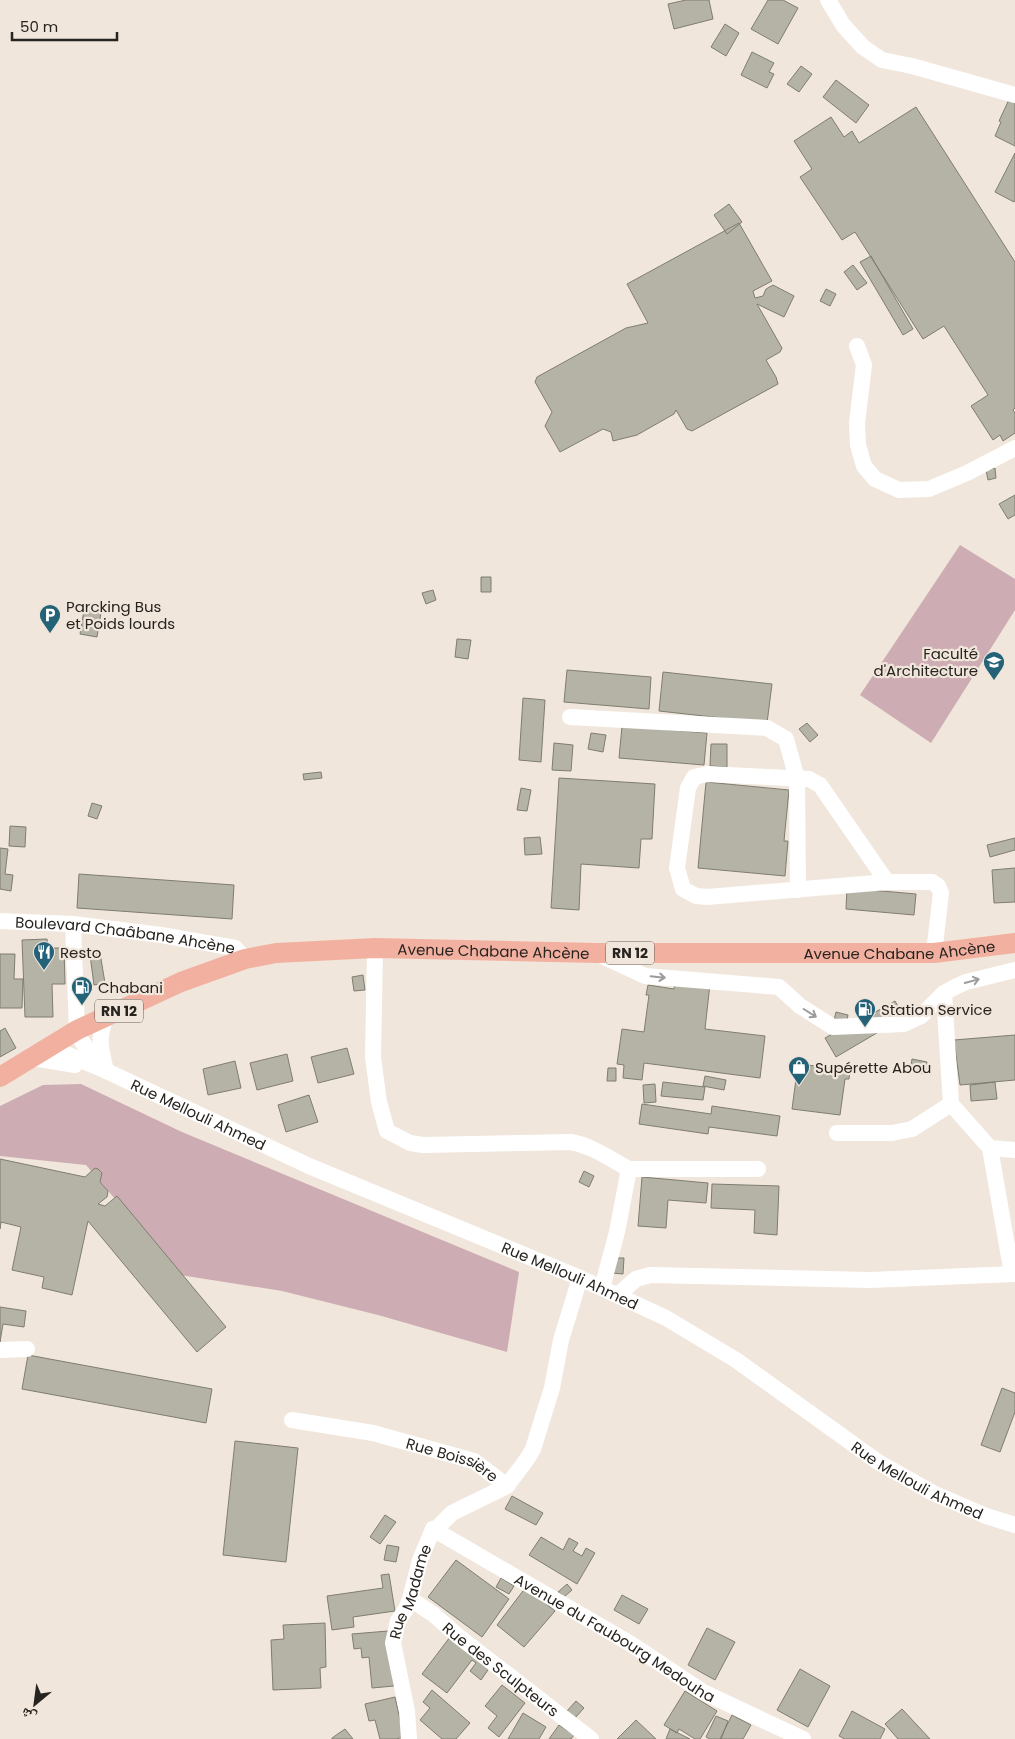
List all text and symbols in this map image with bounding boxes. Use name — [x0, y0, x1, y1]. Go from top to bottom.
scale bar — [12, 10, 118, 42]
text: 50 m — [20, 16, 58, 37]
place label: Parcking Bus et Poids lourds — [66, 596, 175, 634]
parking icon: Parcking Bus et Poids lourds — [38, 603, 62, 634]
place label: Faculté d'Architecture — [874, 643, 978, 681]
school or university icon: Faculté d'Architecture — [982, 650, 1006, 681]
street label: Boulevard Chaâbane Ahcène — [15, 911, 237, 958]
street label: Avenue Chabane Ahcène — [803, 935, 996, 964]
street label: Avenue Chabane Ahcène — [397, 938, 590, 963]
restaurant icon: Resto — [32, 940, 56, 971]
road number: RN 12 — [606, 941, 654, 964]
place label: Resto — [60, 942, 101, 963]
one-way arrow — [649, 972, 665, 982]
fuel station icon: Chabani — [70, 975, 94, 1006]
one-way arrow — [964, 976, 980, 985]
place label: Chabani — [98, 977, 163, 998]
fuel station icon: Station Service — [853, 997, 877, 1028]
road number: RN 12 — [95, 999, 143, 1022]
place label: Station Service — [881, 999, 992, 1020]
one-way arrow — [803, 1008, 817, 1018]
shop icon: Supérette Abou — [787, 1055, 811, 1086]
place label: Supérette Abou — [815, 1057, 931, 1078]
street label: Rue Mellouli Ahmed — [128, 1074, 270, 1155]
street label: Rue Mellouli Ahmed — [499, 1236, 642, 1314]
street label: Rue Boissière — [404, 1432, 503, 1486]
street label: Rue Mellouli Ahmed — [847, 1436, 987, 1524]
street label: Rue Madame — [384, 1541, 436, 1641]
street label: Avenue du Faubourg Medouha — [511, 1568, 719, 1707]
street label: Rue des Sculpteurs — [438, 1617, 564, 1721]
north arrow — [10, 1679, 60, 1729]
text: ش — [17, 1703, 40, 1728]

